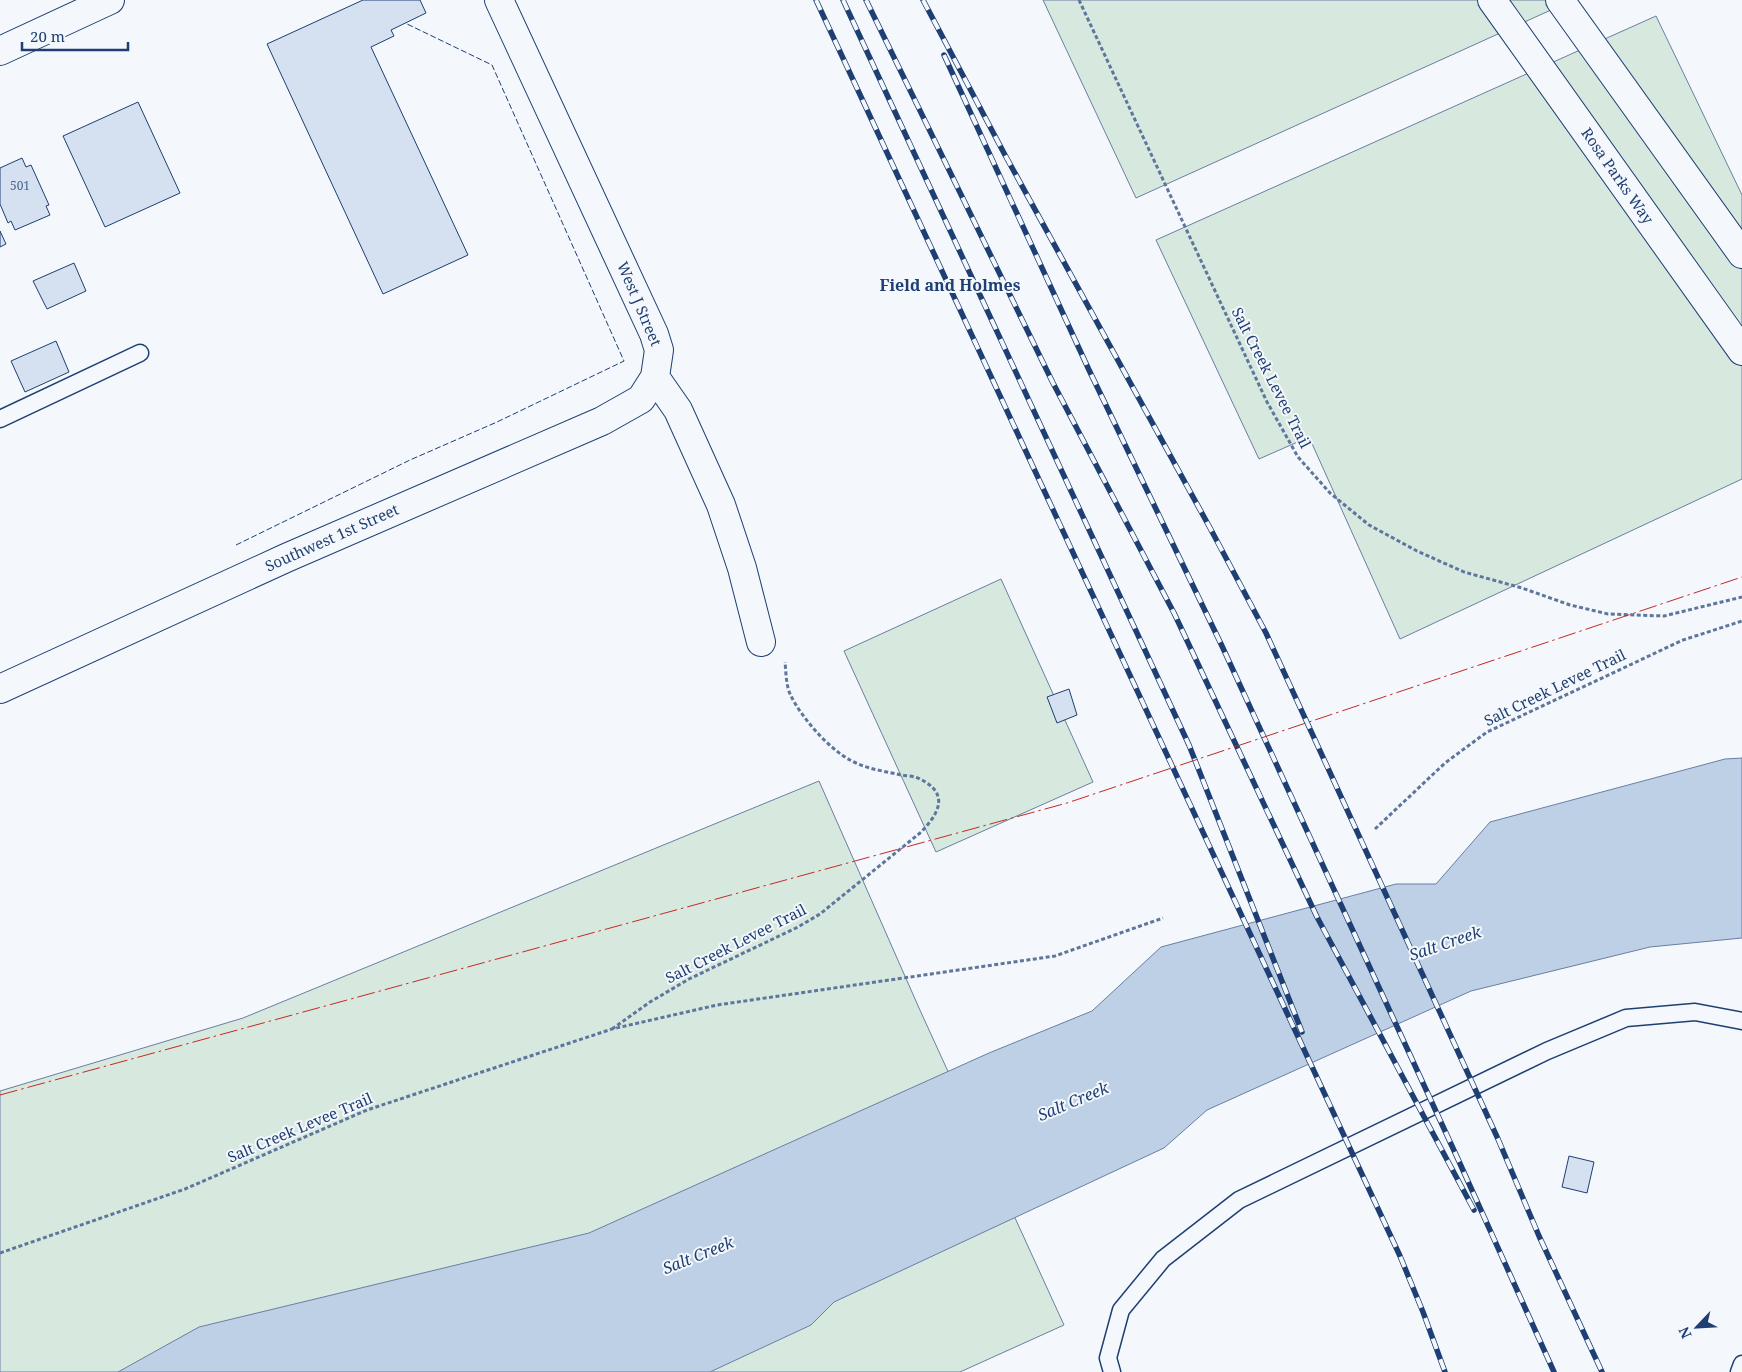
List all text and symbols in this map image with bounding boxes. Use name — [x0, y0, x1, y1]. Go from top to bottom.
scale bar — [22, 20, 129, 52]
text: 20 m — [30, 26, 65, 46]
street label: Rosa Parks Way — [1577, 123, 1659, 228]
house number: 501 — [10, 177, 30, 194]
street label: West J Street — [613, 258, 667, 349]
district label: Field and Holmes — [880, 274, 1021, 296]
street label: Salt Creek Levee Trail — [1228, 304, 1316, 452]
street label: Southwest 1st Street — [262, 499, 402, 576]
street label: Salt Creek Levee Trail — [1480, 644, 1629, 730]
street label: Salt Creek Levee Trail — [662, 899, 810, 987]
water label: Salt Creek — [1406, 920, 1485, 966]
water label: Salt Creek — [1034, 1076, 1113, 1126]
street label: Salt Creek Levee Trail — [224, 1087, 375, 1167]
water label: Salt Creek — [659, 1230, 738, 1279]
north arrow — [1672, 1302, 1722, 1352]
text: N — [1674, 1324, 1696, 1342]

